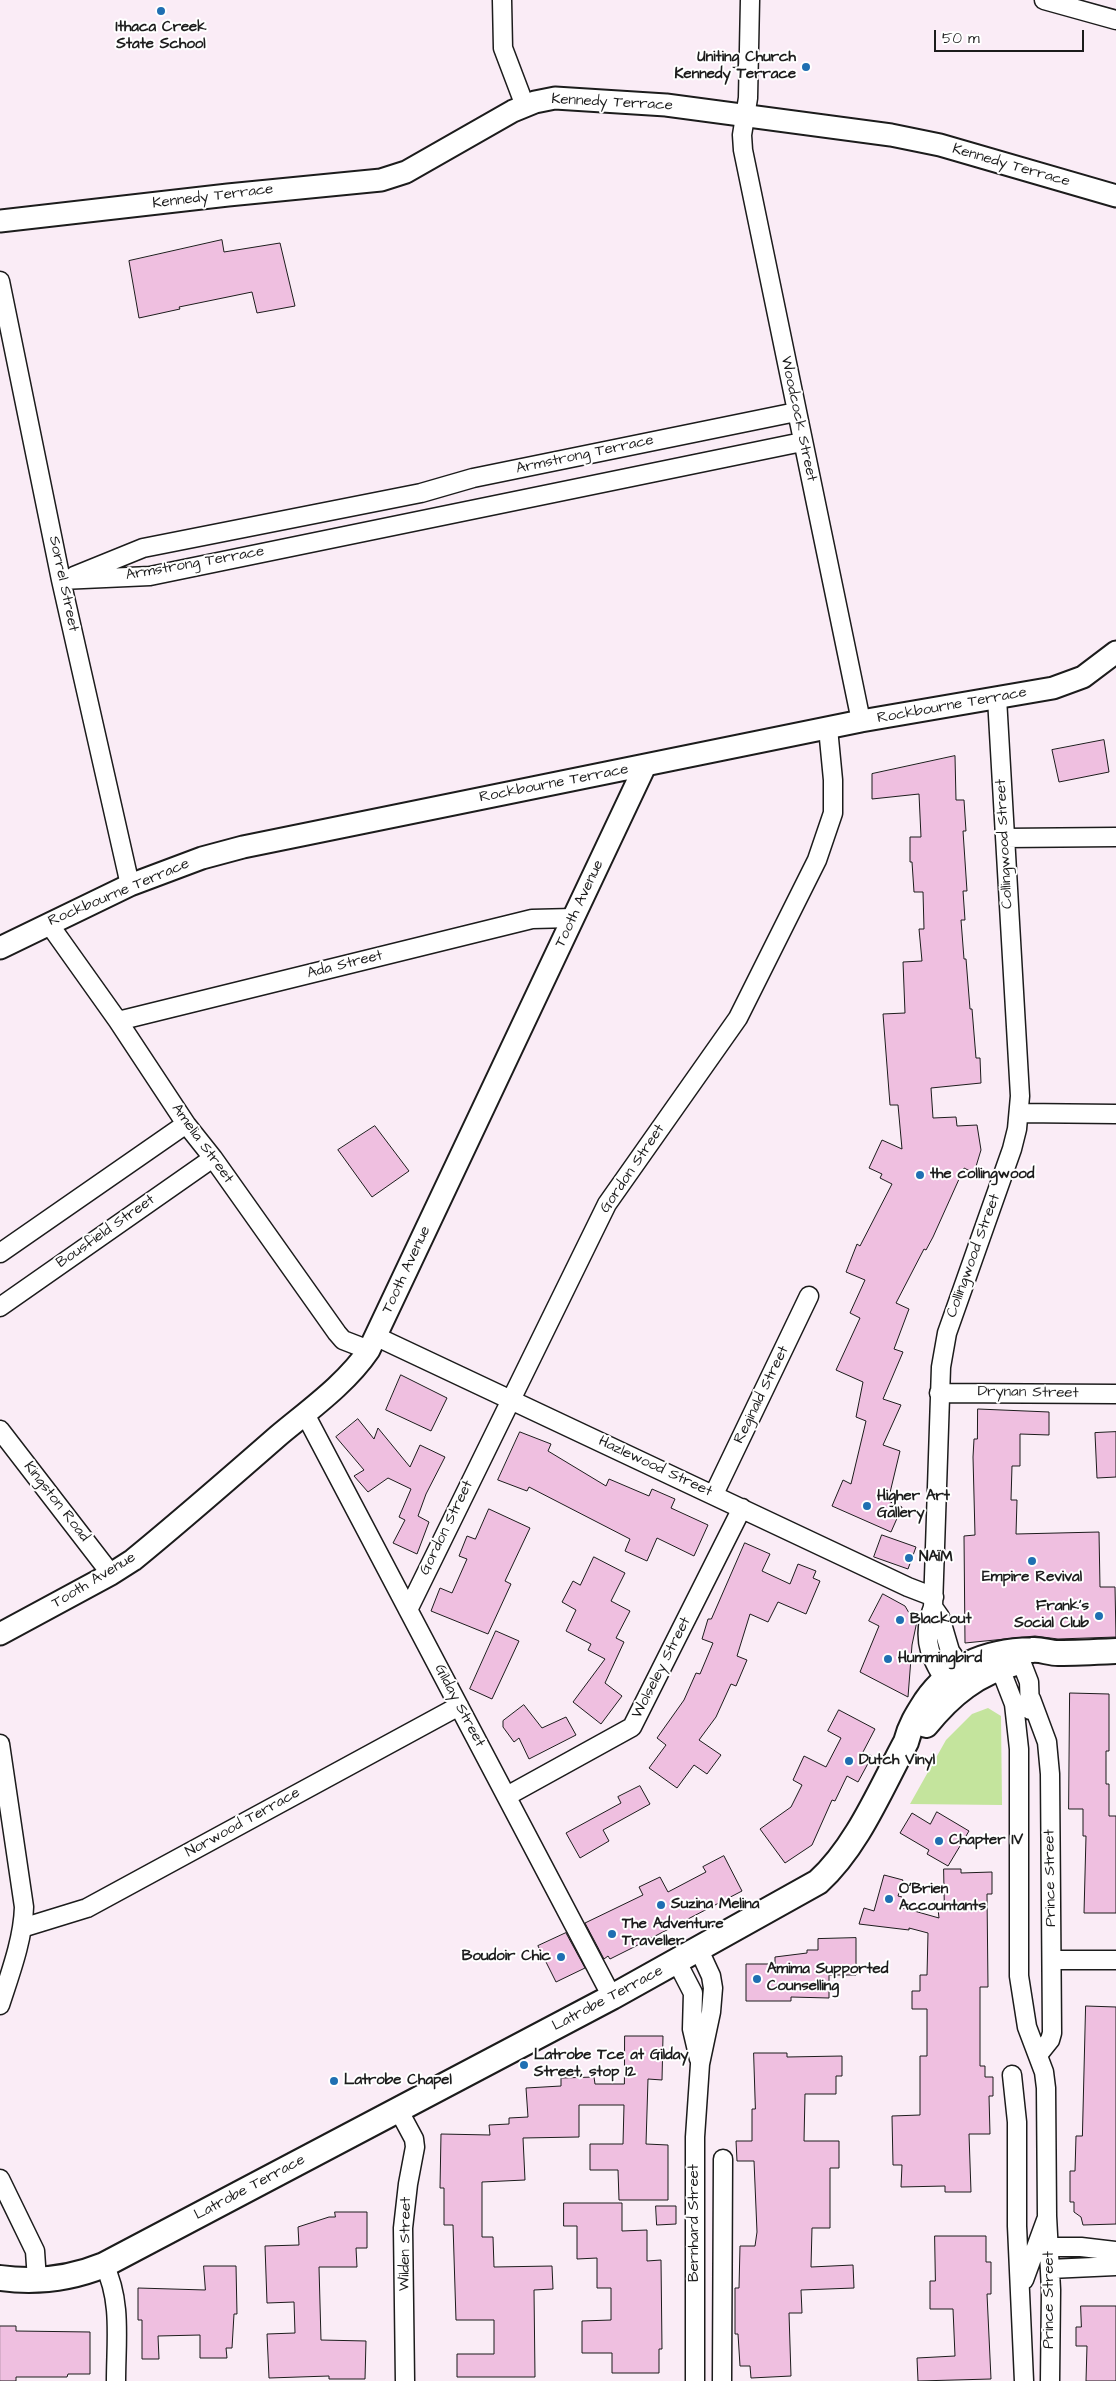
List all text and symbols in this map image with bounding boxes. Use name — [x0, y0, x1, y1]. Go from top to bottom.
marker: Ithaca Creek State School — [155, 5, 167, 17]
place label: Ithaca Creek State School — [116, 19, 206, 54]
scale bar — [936, 20, 1086, 52]
text: 50 m — [942, 28, 980, 49]
place label: Uniting Church Kennedy Terrace — [675, 49, 796, 84]
marker: Uniting Church Kennedy Terrace — [800, 61, 812, 73]
street label: Kennedy Terrace — [551, 91, 673, 115]
street label: Kennedy Terrace — [950, 141, 1072, 191]
street label: Kennedy Terrace — [152, 181, 274, 213]
street label: Woodcock Street — [776, 355, 820, 483]
street label: Armstrong Terrace — [514, 432, 656, 478]
street label: Sorrel Street — [44, 535, 82, 633]
street label: Armstrong Terrace — [124, 543, 266, 585]
street label: Rockbourne Terrace — [876, 684, 1028, 728]
street label: Rockbourne Terrace — [478, 761, 630, 807]
street label: Collingwood Street — [993, 778, 1017, 910]
street label: Rockbourne Terrace — [46, 855, 192, 931]
street label: Tooth Avenue — [552, 857, 608, 951]
street label: Ada Street — [305, 947, 385, 983]
street label: Amelia Street — [167, 1101, 237, 1187]
street label: Gordon Street — [597, 1121, 669, 1217]
place label: the collingwood — [930, 1166, 1034, 1184]
marker: the collingwood — [914, 1169, 926, 1181]
street label: Bousfield Street — [53, 1191, 159, 1273]
street label: Collingwood Street — [943, 1192, 1005, 1320]
street label: Tooth Avenue — [379, 1223, 435, 1317]
street label: Reginald Street — [731, 1343, 793, 1447]
street label: Drynan Street — [977, 1383, 1079, 1403]
street label: Hazlewood Street — [595, 1433, 715, 1501]
street label: Kingston Road — [19, 1458, 93, 1546]
street label: Gordon Street — [416, 1478, 478, 1578]
place label: Higher Art Gallery — [877, 1488, 950, 1523]
marker: Higher Art Gallery — [861, 1500, 873, 1512]
street label: Tooth Avenue — [49, 1549, 139, 1613]
place label: NAÏM — [919, 1549, 953, 1567]
marker: NAÏM — [903, 1552, 915, 1564]
marker: Empire Revival — [1026, 1555, 1038, 1567]
place label: Empire Revival — [982, 1569, 1082, 1587]
place label: Frank's Social Club — [1014, 1598, 1089, 1633]
marker: Frank's Social Club — [1093, 1610, 1105, 1622]
place label: Blackout — [910, 1611, 971, 1629]
street label: Wolseley Street — [629, 1614, 695, 1722]
marker: Blackout — [894, 1614, 906, 1626]
place label: Hummingbird — [898, 1650, 982, 1668]
marker: Hummingbird — [882, 1653, 894, 1665]
street label: Gilday Street — [430, 1662, 488, 1750]
place label: Dutch Vinyl — [859, 1752, 935, 1770]
marker: Dutch Vinyl — [843, 1755, 855, 1767]
street label: Norwood Terrace — [183, 1784, 303, 1862]
street label: Prince Street — [1041, 1829, 1061, 1927]
place label: Chapter IV — [949, 1832, 1023, 1850]
marker: Chapter IV — [933, 1835, 945, 1847]
place label: O'Brien Accountants — [899, 1881, 986, 1916]
marker: O'Brien Accountants — [883, 1893, 895, 1905]
place label: Suzina Melina — [671, 1896, 759, 1914]
marker: Suzina Melina — [655, 1899, 667, 1911]
place label: The Adventure Traveller — [622, 1916, 724, 1951]
marker: The Adventure Traveller — [606, 1928, 618, 1940]
place label: Boudoir Chic — [462, 1948, 551, 1966]
marker: Boudoir Chic — [555, 1951, 567, 1963]
place label: Amima Supported Counselling — [767, 1961, 888, 1996]
street label: Latrobe Terrace — [550, 1962, 666, 2036]
marker: Amima Supported Counselling — [751, 1973, 763, 1985]
place label: Latrobe Tce at Gilday Street, stop 12 — [534, 2047, 689, 2082]
marker: Latrobe Tce at Gilday Street, stop 12 — [518, 2059, 530, 2071]
place label: Latrobe Chapel — [344, 2072, 452, 2090]
marker: Latrobe Chapel — [328, 2075, 340, 2087]
street label: Latrobe Terrace — [192, 2151, 308, 2225]
street label: Bernhard Street — [686, 2164, 704, 2282]
street label: Wilden Street — [396, 2197, 416, 2291]
street label: Prince Street — [1041, 2251, 1059, 2349]

